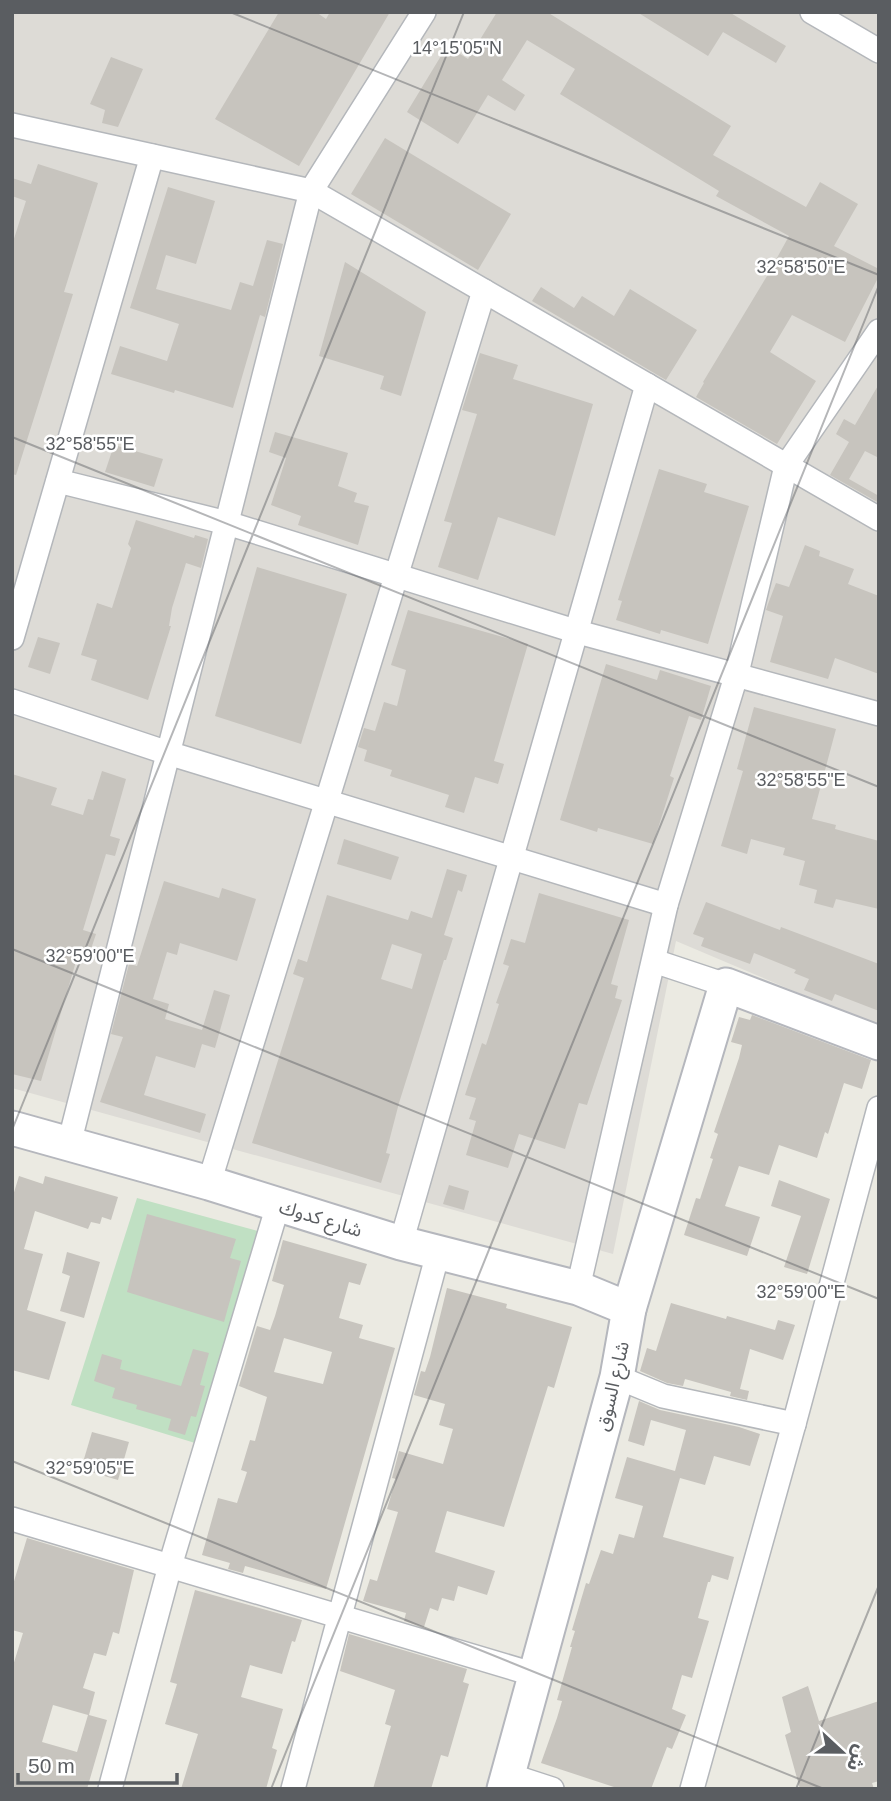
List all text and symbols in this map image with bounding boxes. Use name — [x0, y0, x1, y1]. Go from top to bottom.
text: 14°15'05"N — [412, 38, 502, 58]
text: 32°58'50"E — [756, 257, 846, 277]
text: 32°58'55"E — [45, 434, 135, 454]
text: 32°58'55"E — [756, 770, 846, 790]
text: 32°59'00"E — [45, 946, 135, 966]
street label: شارع كدوك — [276, 1196, 365, 1244]
text: 32°59'00"E — [756, 1282, 846, 1302]
street label: شارع السوق — [592, 1339, 636, 1434]
text: 32°59'05"E — [45, 1458, 135, 1478]
north arrow — [807, 1717, 877, 1787]
scale bar — [18, 1742, 177, 1786]
text: ش — [843, 1742, 872, 1774]
text: 50 m — [28, 1754, 75, 1777]

